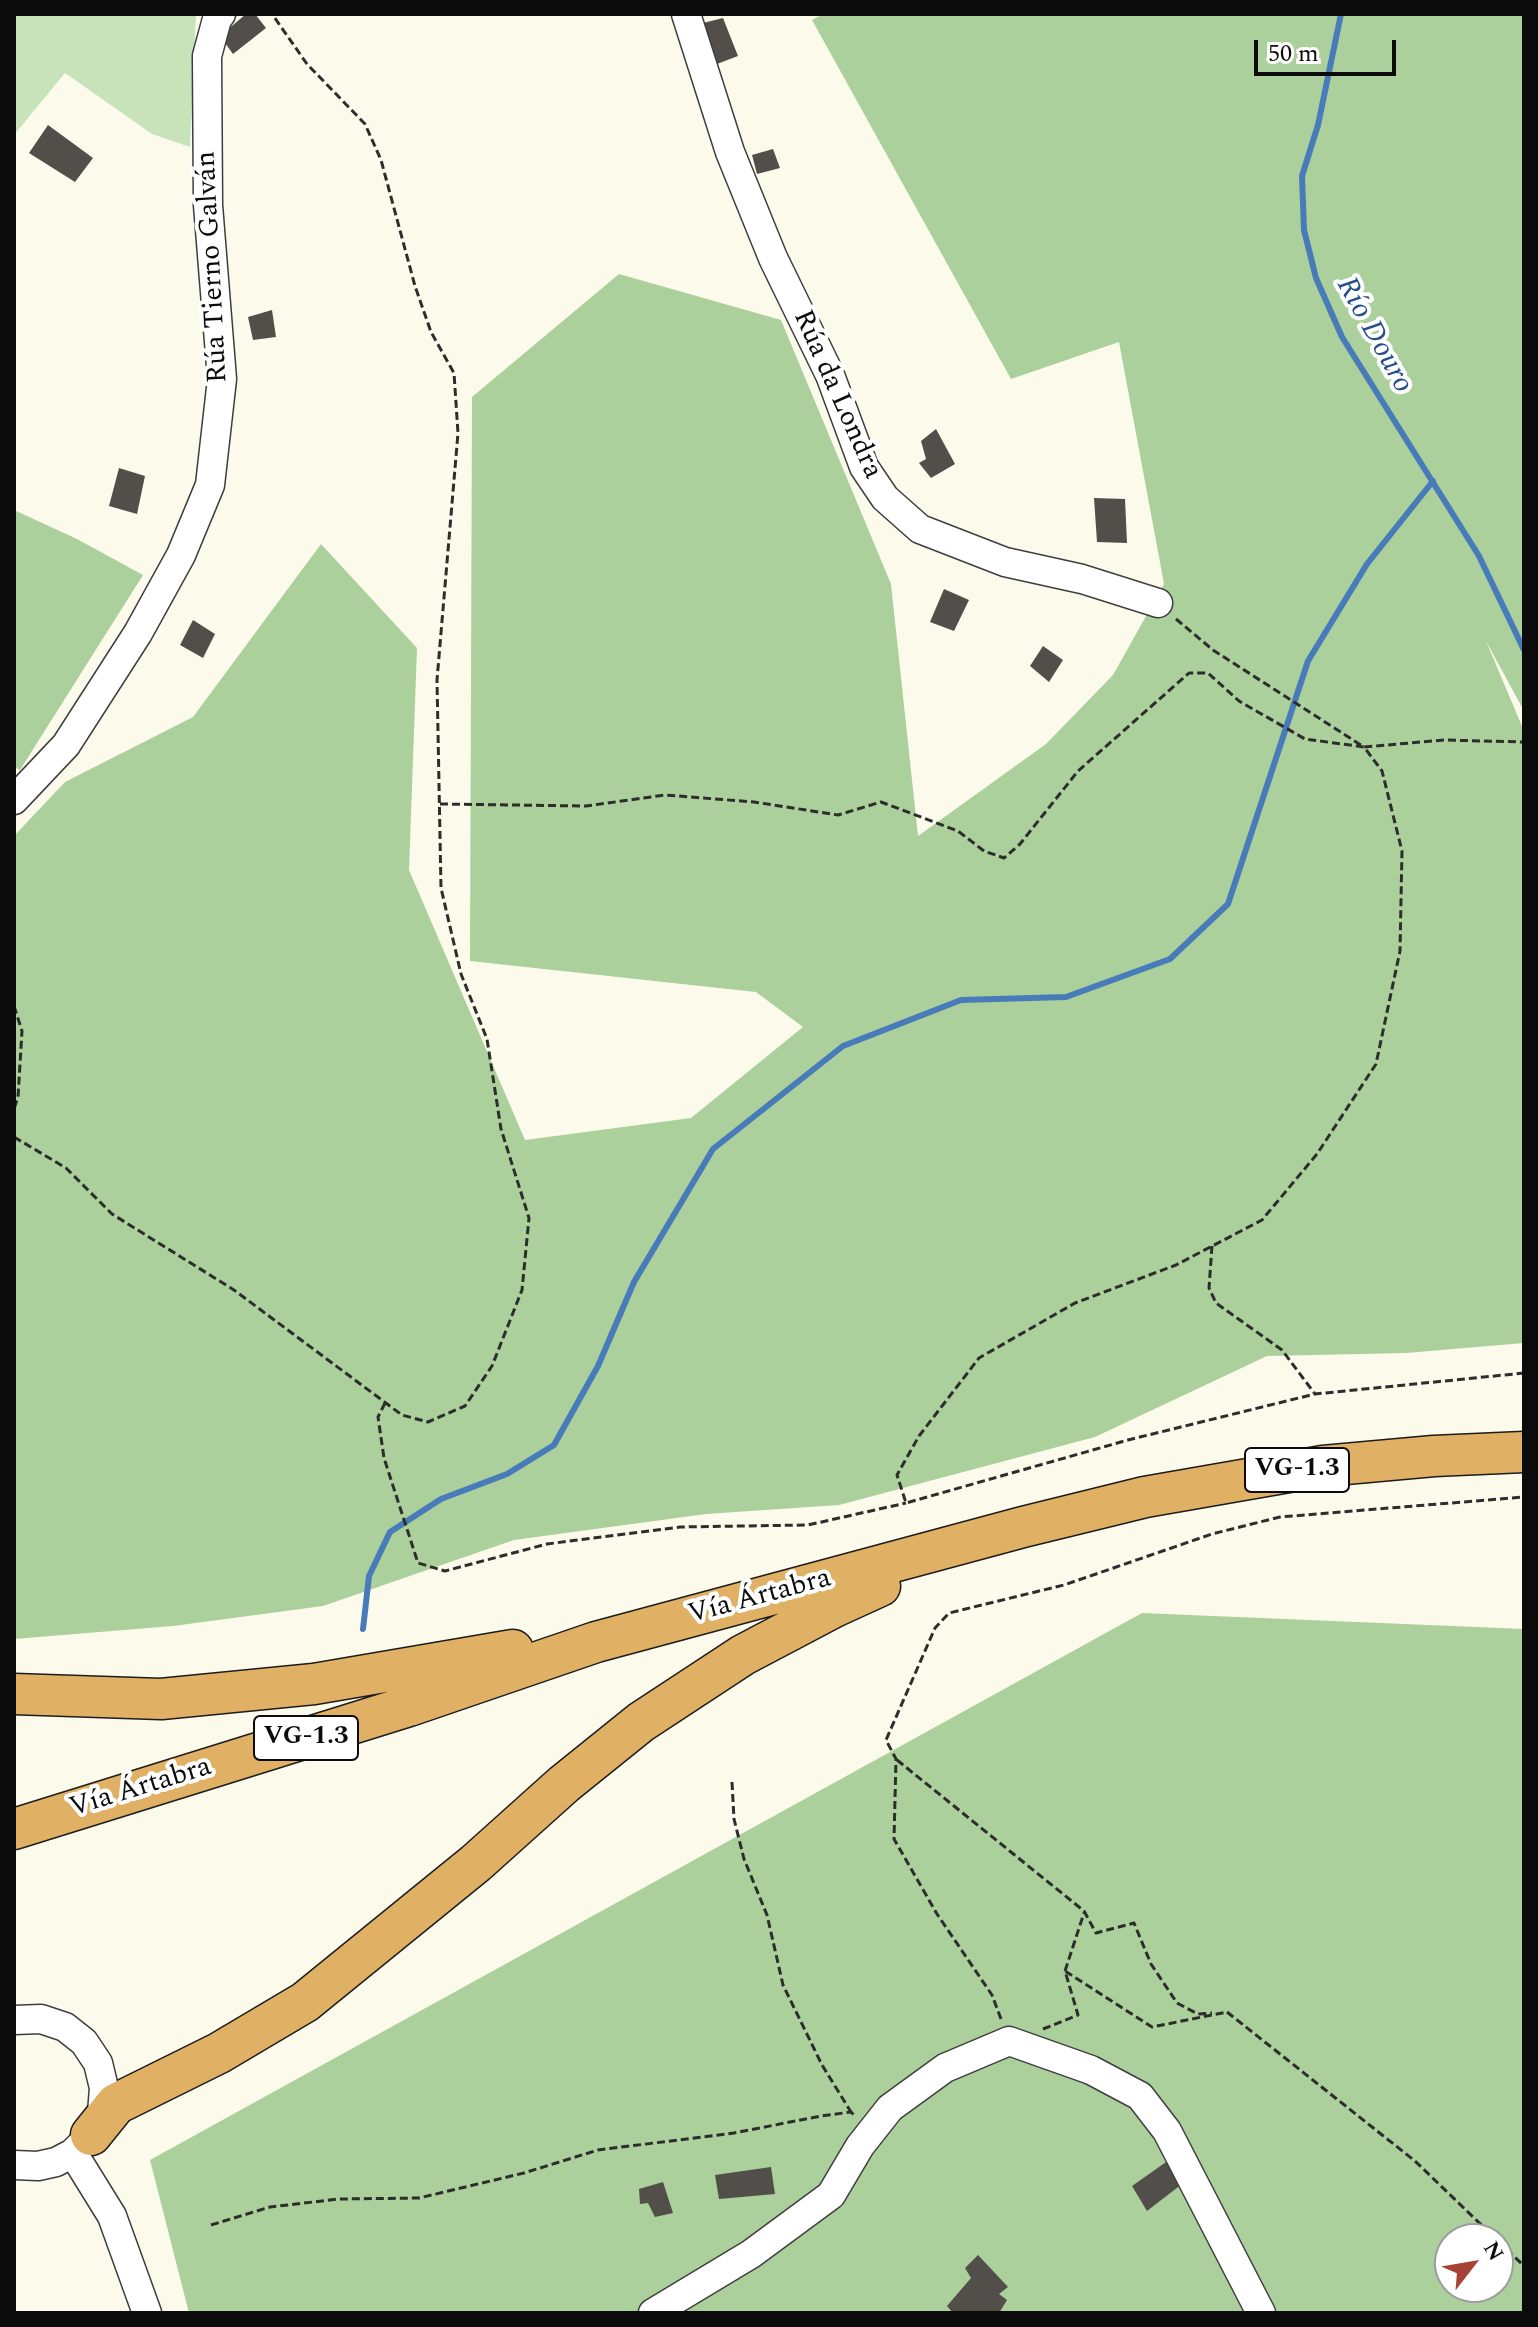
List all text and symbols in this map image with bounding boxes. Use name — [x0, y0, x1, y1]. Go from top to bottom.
scale bar — [1258, 24, 1400, 74]
text: 50 m — [1268, 36, 1319, 72]
street label: Rúa Tierno Galván — [191, 150, 237, 384]
water label: Río Douro — [1326, 272, 1420, 400]
street label: Rúa da Londra — [784, 305, 888, 485]
road number: VG-1.3 — [1245, 1448, 1349, 1492]
street label: Vía Ártabra — [685, 1563, 835, 1633]
road number: VG-1.3 — [254, 1716, 358, 1760]
street label: Vía Ártabra — [66, 1752, 216, 1826]
north arrow — [1434, 2223, 1514, 2303]
text: N — [1475, 2235, 1512, 2268]

